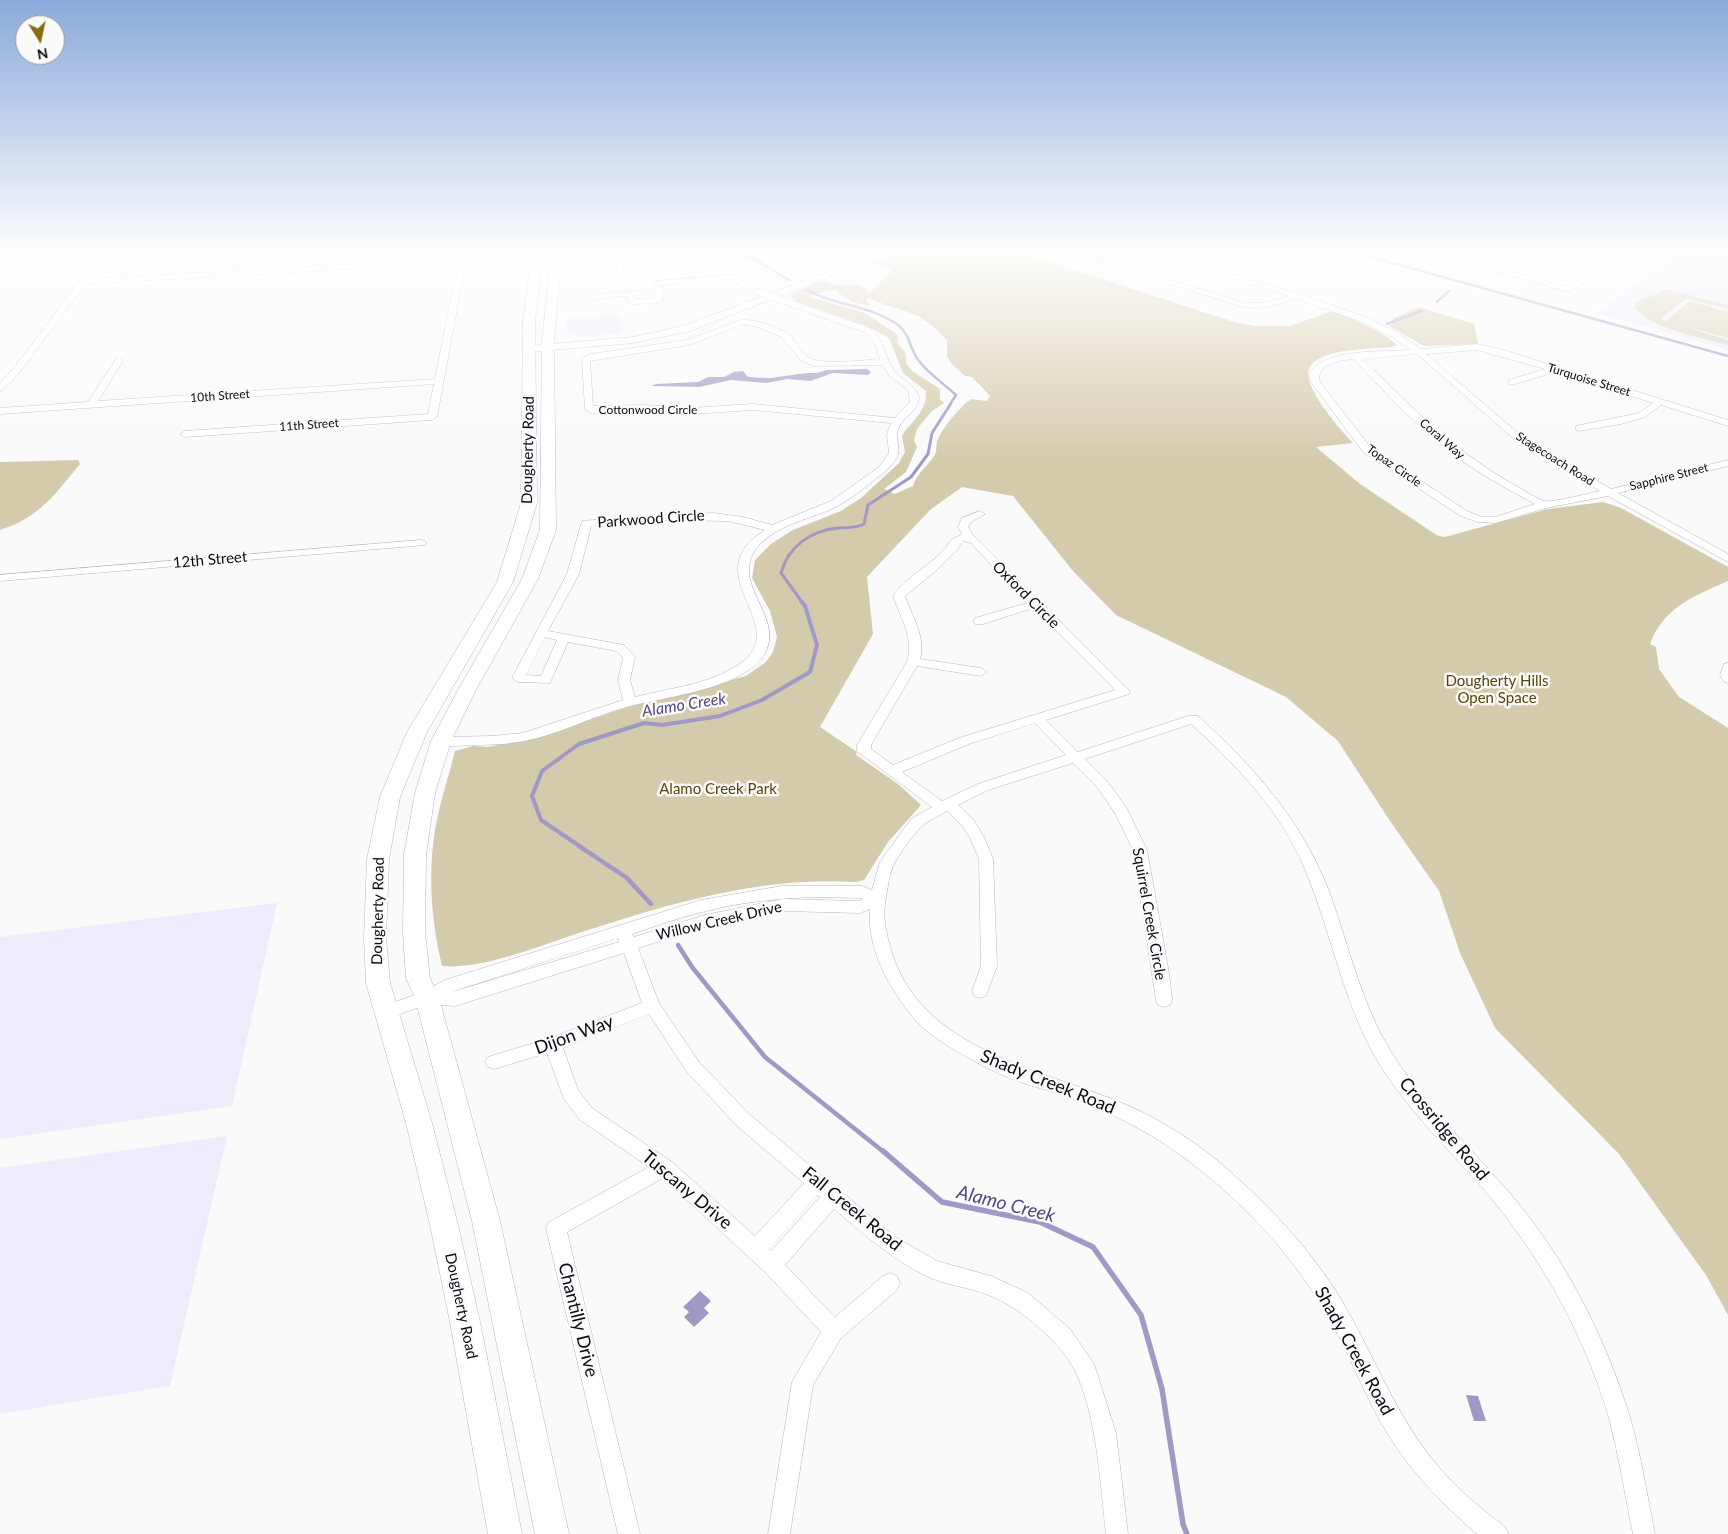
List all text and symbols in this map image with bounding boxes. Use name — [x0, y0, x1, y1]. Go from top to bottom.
north arrow — [15, 15, 65, 65]
text: N — [36, 45, 49, 64]
street label: Turquoise Street — [1546, 361, 1632, 399]
street label: 10th Street — [190, 387, 250, 405]
street label: Dougherty Road — [518, 396, 538, 504]
street label: Cottonwood Circle — [599, 403, 697, 417]
street label: 11th Street — [279, 416, 339, 434]
street label: Coral Way — [1417, 416, 1467, 462]
street label: Stagecoach Road — [1513, 429, 1597, 489]
street label: Topaz Circle — [1364, 442, 1424, 490]
street label: Sapphire Street — [1628, 460, 1710, 494]
street label: Parkwood Circle — [597, 506, 705, 532]
street label: 12th Street — [172, 548, 248, 572]
street label: Oxford Circle — [989, 558, 1063, 632]
park label: Dougherty Hills Open Space — [1445, 672, 1549, 707]
water label: Alamo Creek — [641, 689, 727, 721]
park label: Alamo Creek Park — [659, 780, 777, 798]
street label: Squirrel Creek Circle — [1128, 846, 1170, 982]
street label: Dougherty Road — [368, 857, 388, 965]
street label: Willow Creek Drive — [654, 898, 784, 944]
street label: Dijon Way — [531, 1011, 617, 1059]
street label: Shady Creek Road — [977, 1045, 1119, 1119]
street label: Crossridge Road — [1395, 1073, 1493, 1185]
street label: Tuscany Drive — [638, 1146, 736, 1234]
street label: Fall Creek Road — [798, 1162, 906, 1256]
water label: Alamo Creek — [955, 1181, 1057, 1227]
street label: Dougherty Road — [441, 1251, 481, 1361]
street label: Chantilly Drive — [553, 1260, 603, 1380]
street label: Shady Creek Road — [1310, 1283, 1398, 1419]

